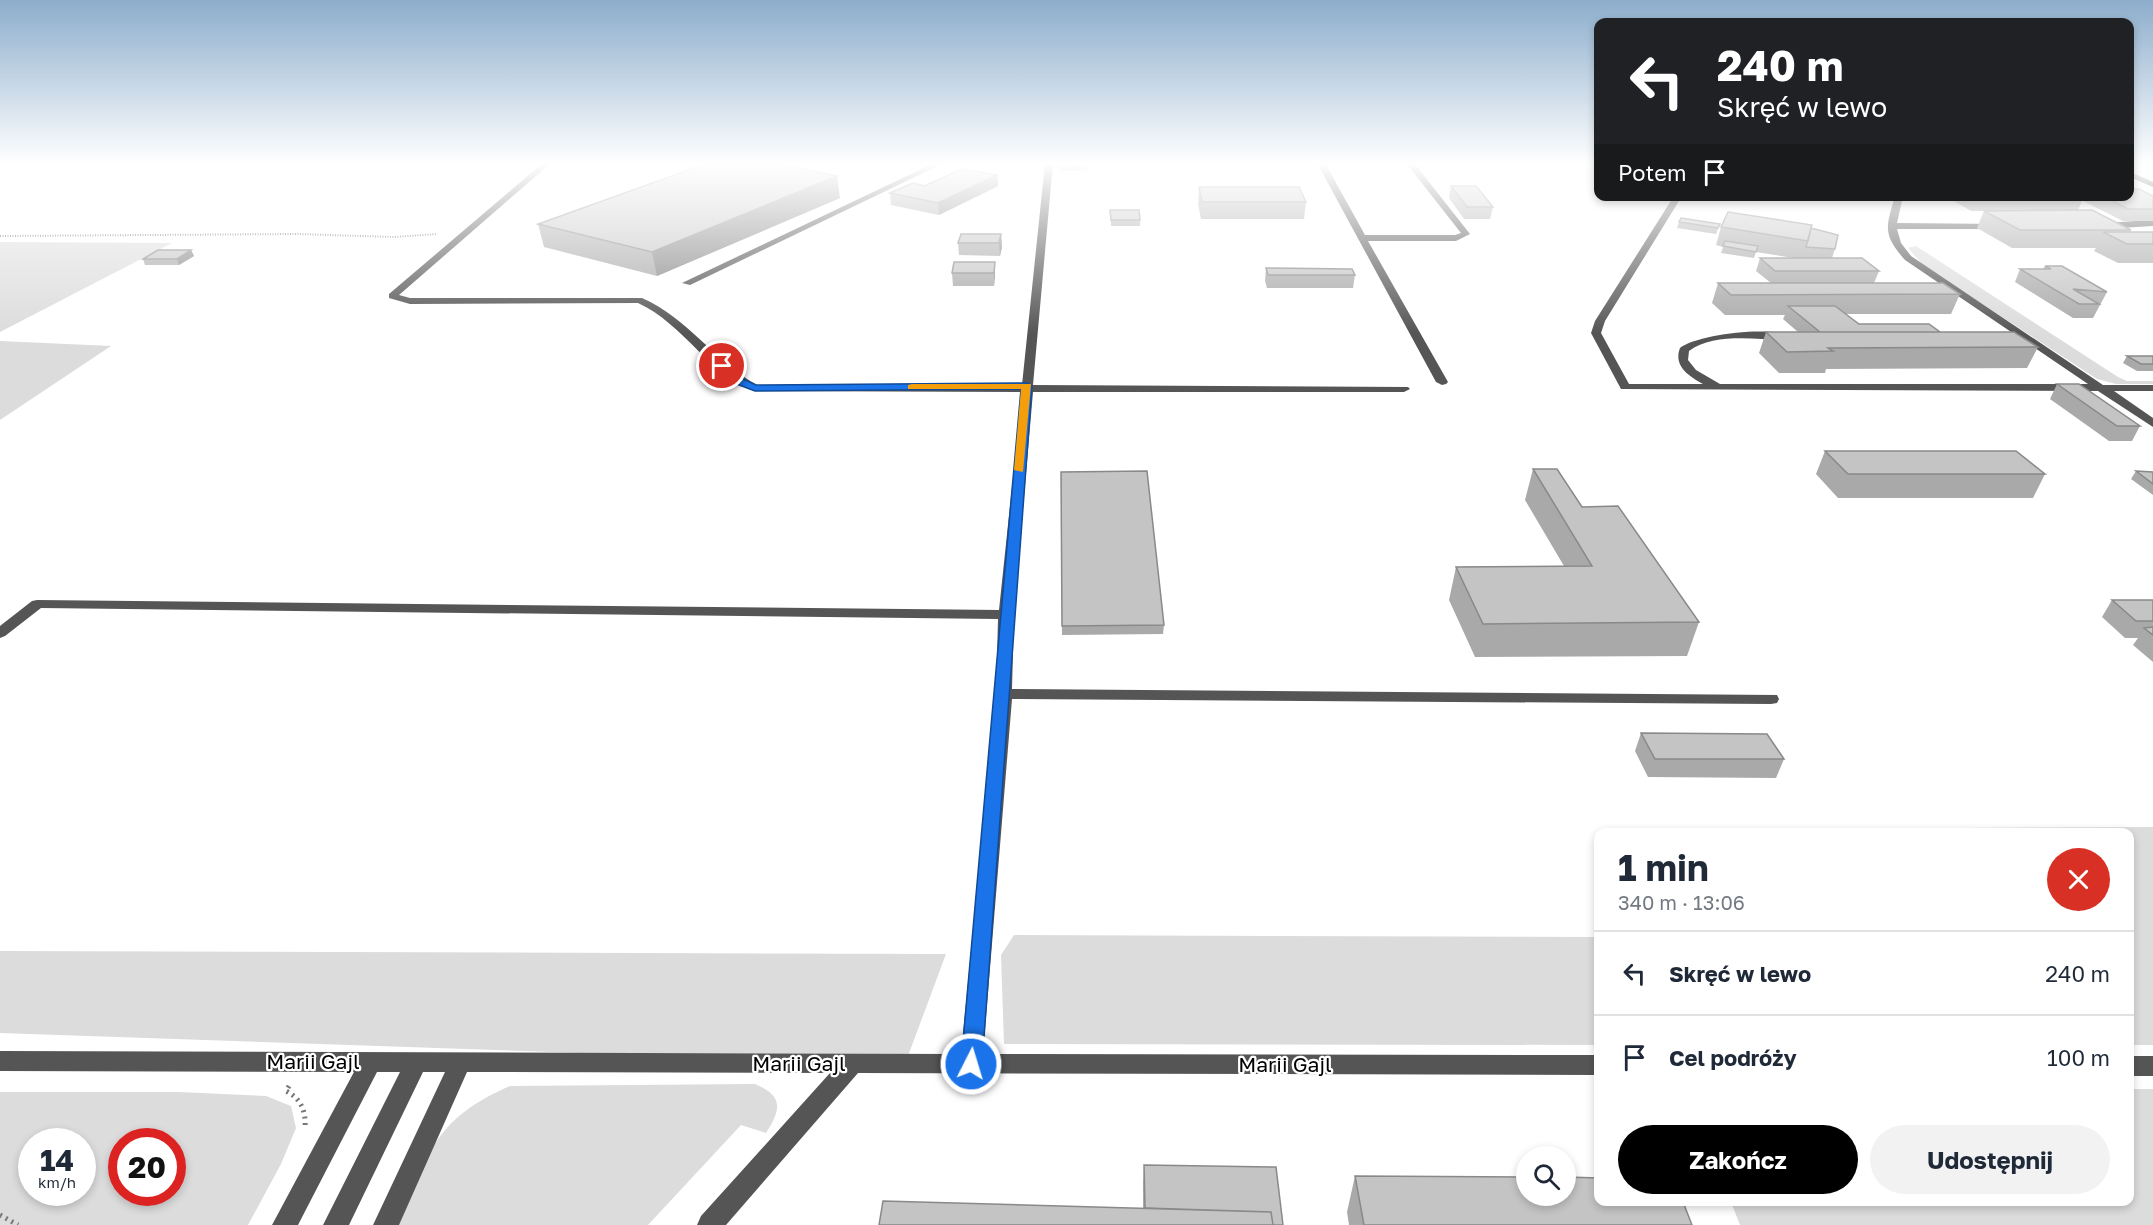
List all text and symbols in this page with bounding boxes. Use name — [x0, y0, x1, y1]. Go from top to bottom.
text: 240 m — [1717, 40, 1843, 90]
icon: left — [1618, 42, 1696, 120]
text: Skręć w lewo — [1717, 91, 1887, 123]
icon: arrive — [1698, 156, 1731, 189]
text: Potem — [1618, 159, 1686, 186]
pin — [696, 340, 747, 391]
icon: arrive — [705, 349, 738, 382]
text: 1 min — [1618, 846, 1709, 889]
button: close — [2047, 848, 2110, 911]
text: 340 m · 13:06 — [1618, 890, 1745, 914]
icon: left — [1618, 957, 1651, 990]
text: Skręć w lewo — [1669, 960, 1811, 987]
text: 240 m — [2045, 960, 2110, 987]
position arrow — [939, 1032, 1003, 1096]
icon: arrive — [1618, 1041, 1651, 1074]
text: Cel podróży — [1669, 1044, 1797, 1071]
text: 100 m — [2047, 1044, 2110, 1071]
street label: Marii Gajl — [266, 1048, 360, 1074]
street label: Marii Gajl — [752, 1050, 846, 1076]
street label: Marii Gajl — [1238, 1051, 1332, 1077]
button: Zakończ — [1618, 1125, 1858, 1194]
button: Udostępnij — [1870, 1125, 2110, 1194]
speed limit sign: 20 — [108, 1128, 186, 1206]
text: 14 — [40, 1142, 74, 1178]
map controls — [1516, 1146, 1576, 1206]
button: search — [1516, 1146, 1576, 1206]
text: km/h — [38, 1173, 76, 1191]

